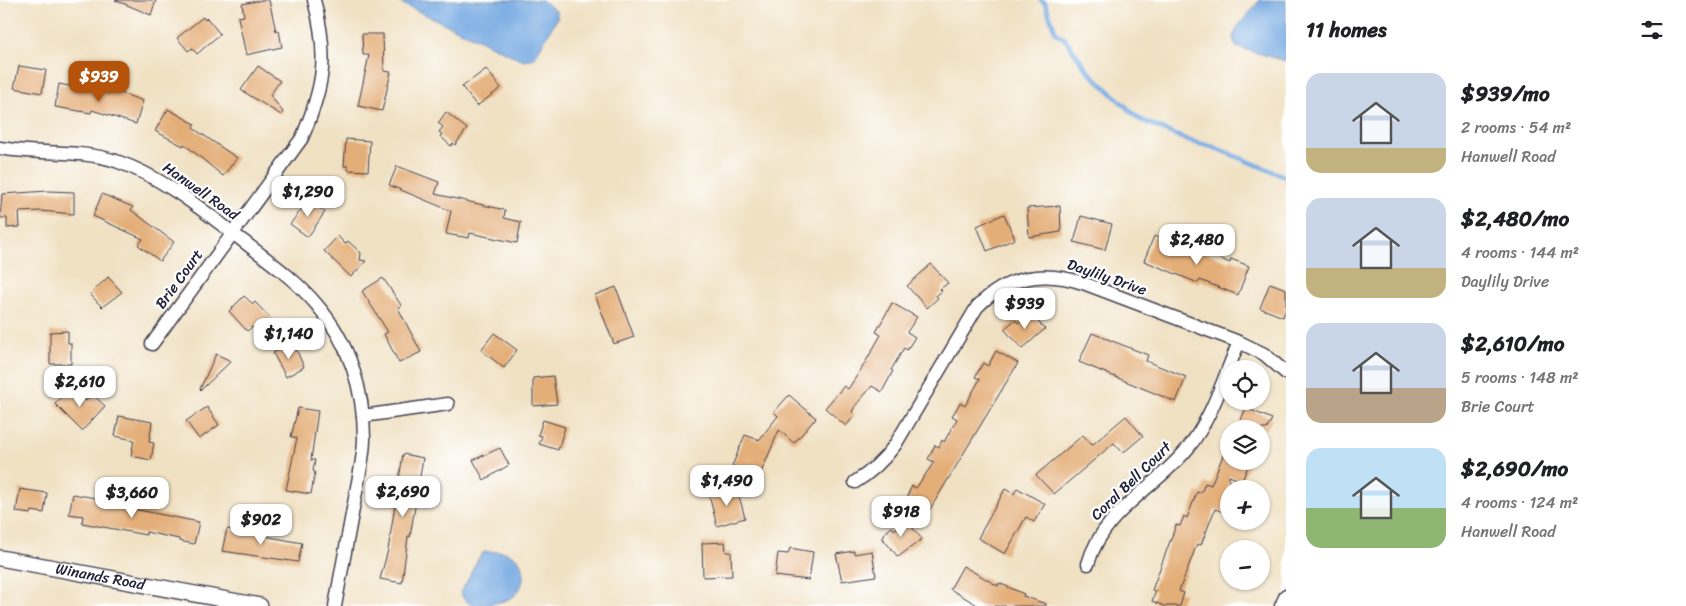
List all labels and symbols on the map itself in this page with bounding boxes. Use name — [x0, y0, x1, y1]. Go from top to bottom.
pin: $939 — [69, 61, 129, 103]
street label: Hanwell Road — [157, 155, 246, 228]
pin: $1,290 — [267, 176, 349, 218]
pin: $2,480 — [1156, 224, 1238, 266]
street label: Brie Court — [148, 243, 210, 315]
street label: Daylily Drive — [1064, 251, 1151, 303]
pin: $939 — [995, 288, 1055, 330]
pin: $1,140 — [248, 318, 330, 360]
pin: $2,610 — [39, 366, 121, 408]
street label: Coral Bell Court — [1084, 435, 1178, 527]
pin: $1,490 — [686, 464, 768, 507]
pin: $3,660 — [91, 476, 173, 519]
pin: $2,690 — [362, 476, 444, 518]
pin: $918 — [871, 496, 931, 538]
pin: $902 — [231, 504, 291, 546]
street label: Winands Road — [54, 556, 148, 598]

